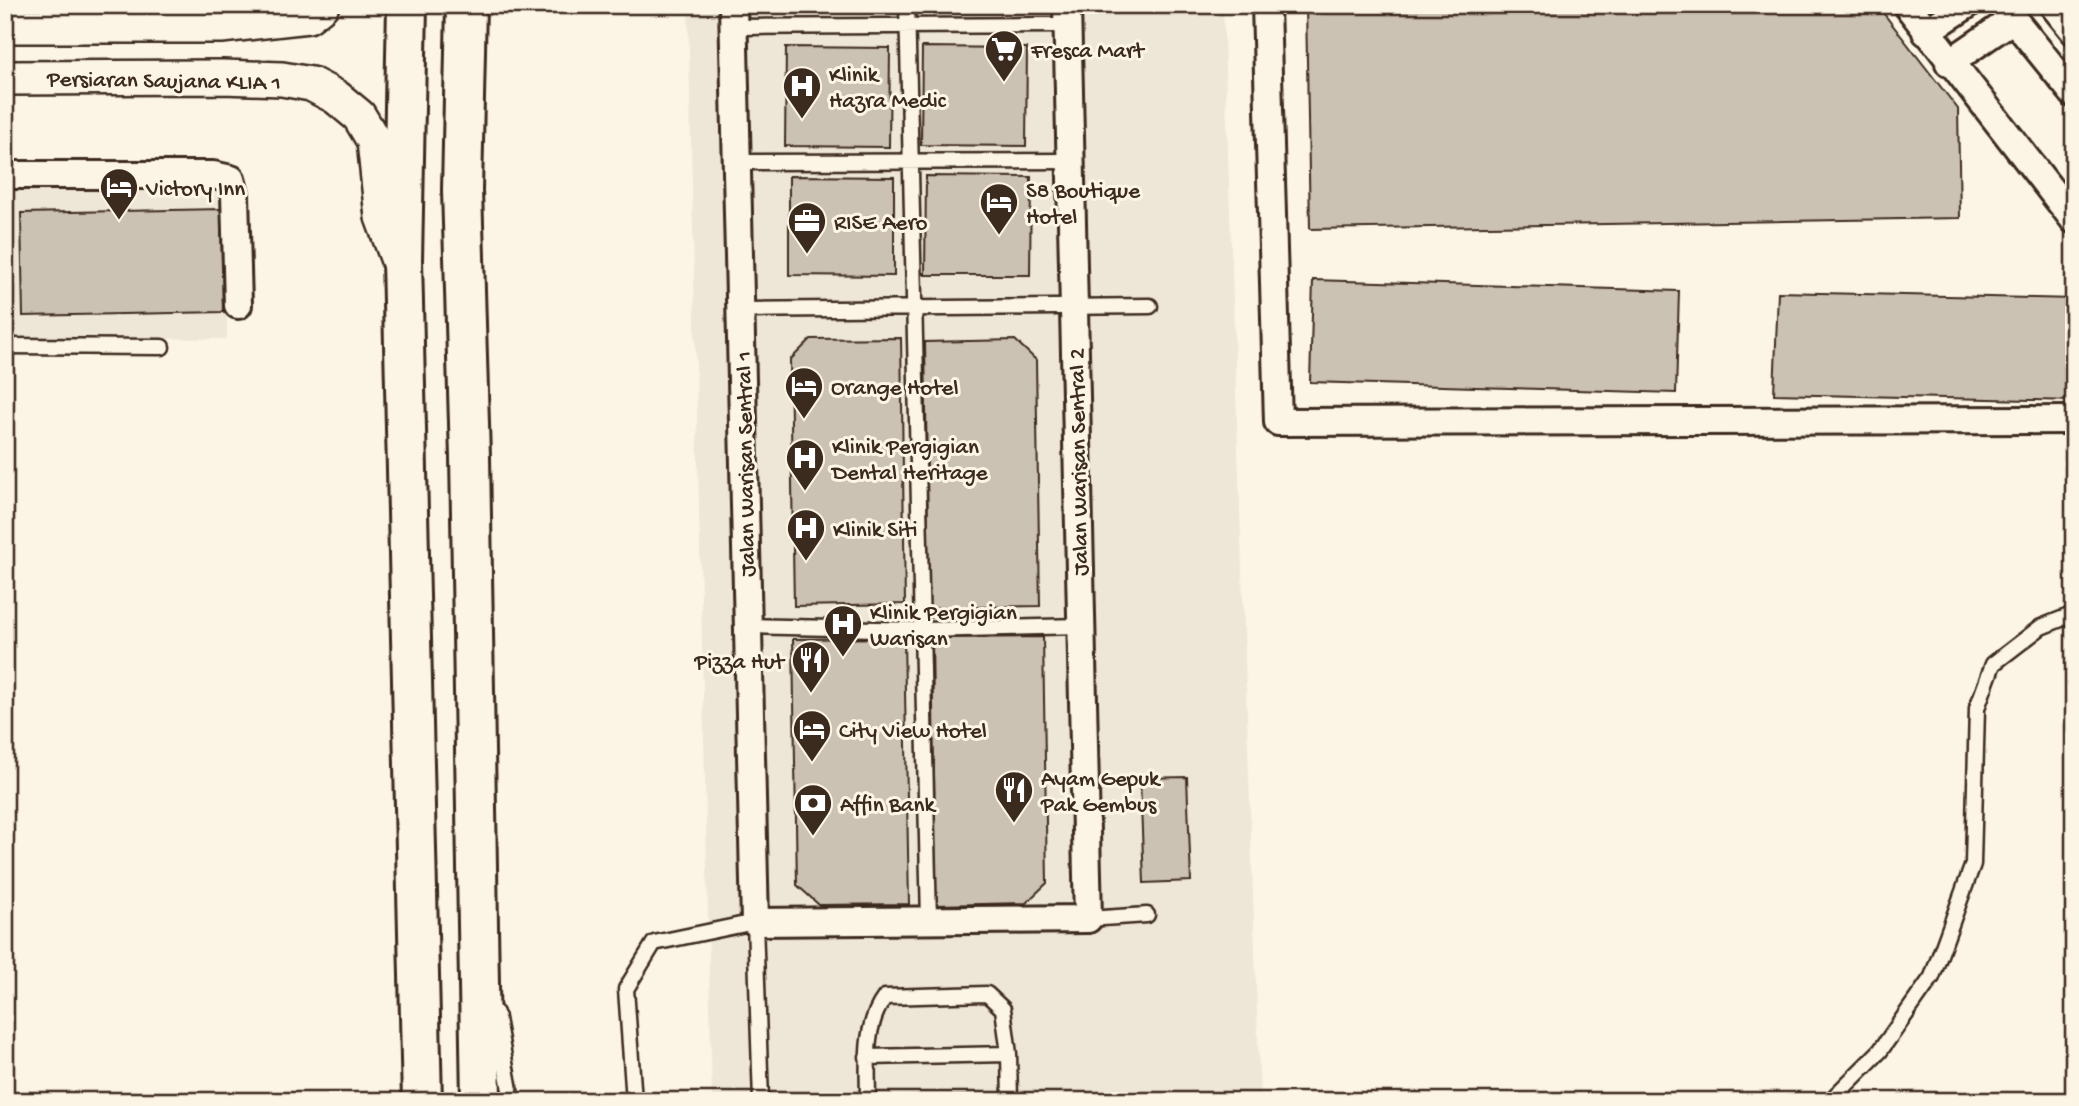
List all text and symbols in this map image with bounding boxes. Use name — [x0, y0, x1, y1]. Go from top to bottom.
supermarket icon: Fresca Mart — [983, 28, 1025, 83]
place label: Fresca Mart — [1030, 39, 1145, 66]
place label: Klinik Hazra Medic — [829, 63, 947, 116]
hospital icon: Klinik Hazra Medic — [781, 65, 823, 120]
street label: Persiaran Saujana KLIA 1 — [46, 67, 281, 98]
hotel icon: Victory Inn — [98, 166, 140, 221]
place label: Victory Inn — [145, 177, 245, 204]
place label: S8 Boutique Hotel — [1026, 179, 1141, 232]
hotel icon: S8 Boutique Hotel — [978, 181, 1020, 236]
office icon: RISE Aero — [786, 200, 828, 255]
place label: RISE Aero — [834, 211, 928, 238]
street label: Jalan Warisan Sentral 2 — [1065, 348, 1096, 576]
street label: Jalan Warisan Sentral 1 — [732, 351, 763, 577]
hotel icon: Orange Hotel — [783, 365, 825, 420]
place label: Orange Hotel — [831, 376, 958, 403]
place label: Klinik Pergigian Dental Heritage — [830, 435, 989, 488]
hospital icon: Klinik Pergigian Dental Heritage — [784, 437, 826, 492]
hospital icon: Klinik Siti — [785, 507, 827, 562]
place label: Klinik Siti — [833, 518, 917, 545]
place label: Klinik Pergigian Warisan — [870, 601, 1017, 654]
hospital icon: Klinik Pergigian Warisan — [822, 603, 864, 658]
restaurant icon: Pizza Hut — [790, 639, 832, 694]
place label: Pizza Hut — [694, 650, 786, 677]
hotel icon: City View Hotel — [791, 708, 833, 763]
place label: City View Hotel — [839, 719, 987, 746]
place label: Ayam Gepuk Pak Gembus — [1040, 767, 1162, 820]
restaurant icon: Ayam Gepuk Pak Gembus — [993, 769, 1035, 824]
bank icon: Affin Bank — [792, 782, 834, 837]
place label: Affin Bank — [840, 793, 937, 820]

